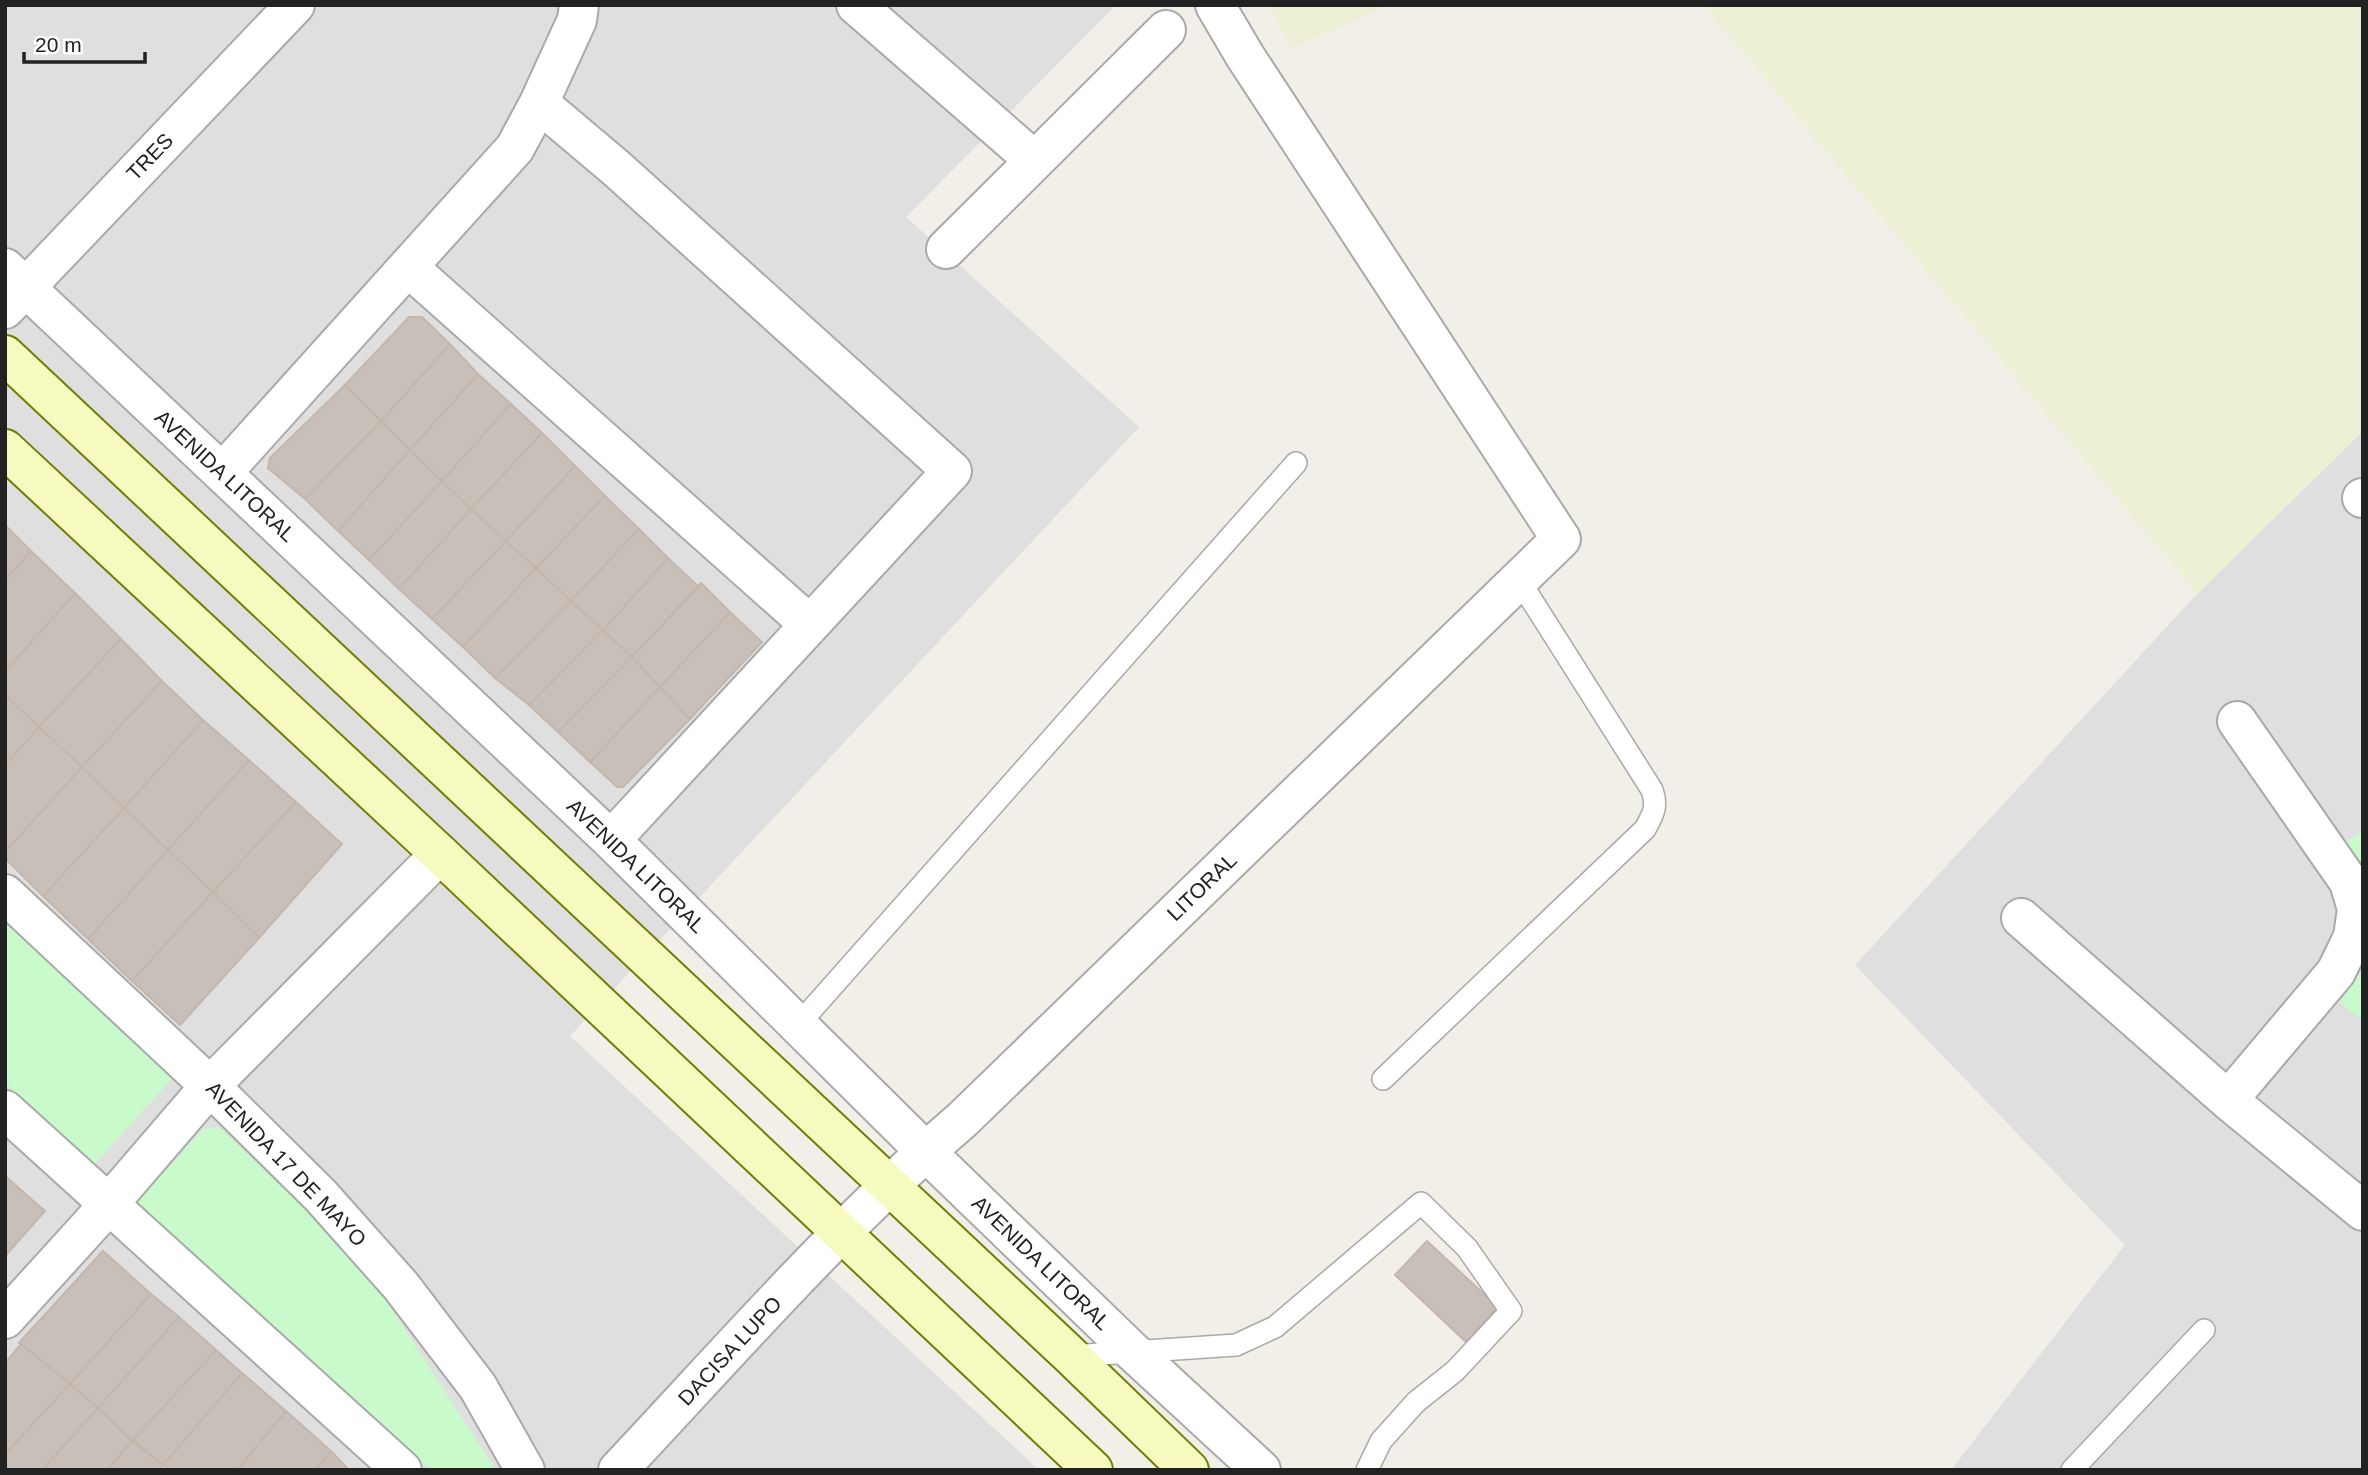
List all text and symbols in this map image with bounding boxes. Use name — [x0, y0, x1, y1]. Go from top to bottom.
scale bar — [24, 21, 145, 65]
text: 20 m — [35, 33, 82, 56]
street label: TRES — [122, 129, 177, 185]
street label: AVENIDA LITORAL — [151, 405, 300, 546]
street label: AVENIDA LITORAL — [563, 794, 710, 937]
street label: LITORAL — [1162, 848, 1241, 925]
street label: AVENIDA 17 DE MAYO — [202, 1077, 371, 1251]
street label: AVENIDA LITORAL — [968, 1191, 1115, 1334]
street label: DACISA LUPO — [673, 1292, 786, 1410]

